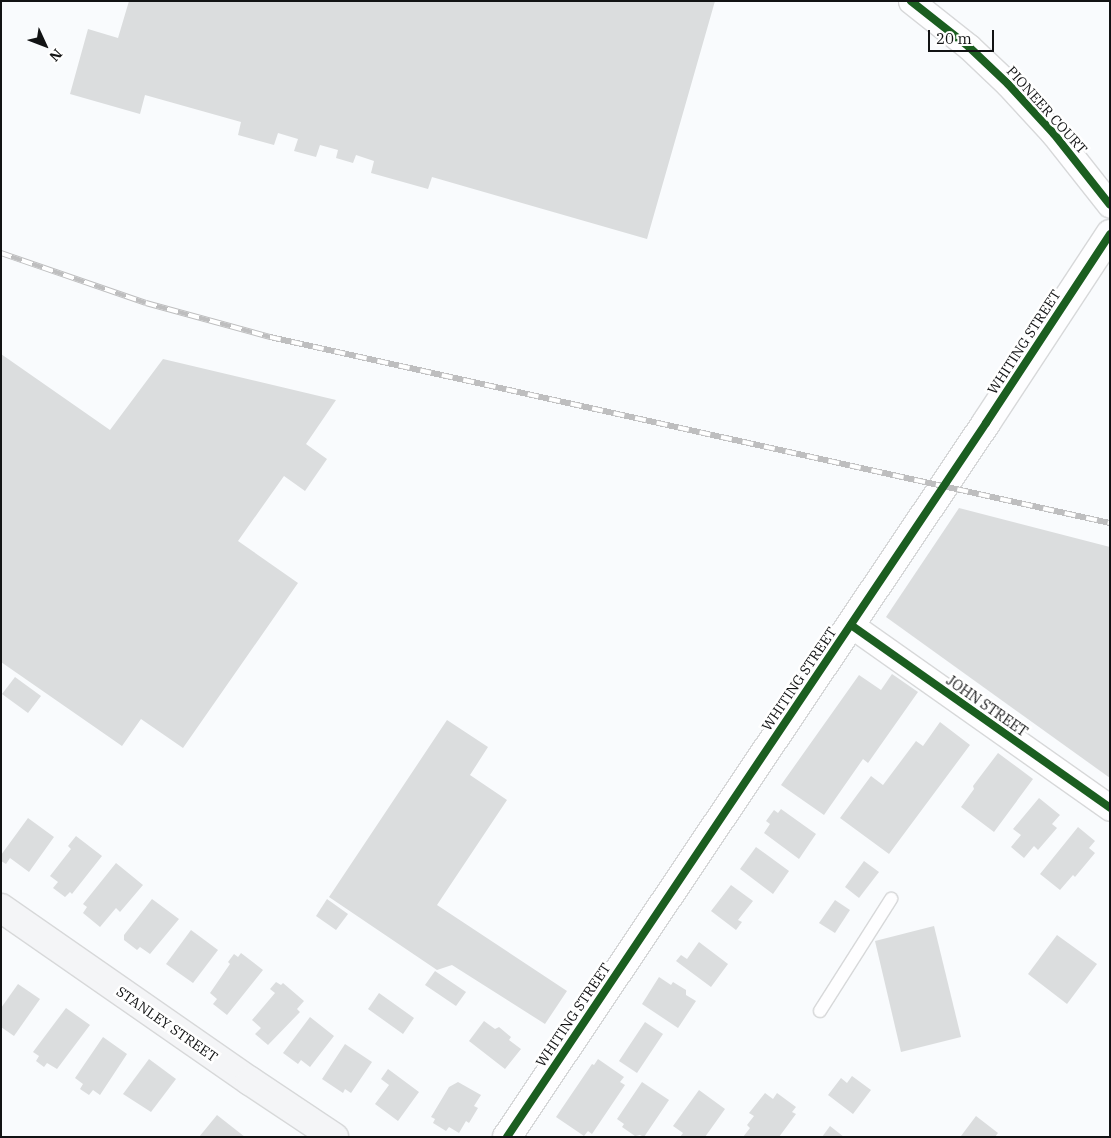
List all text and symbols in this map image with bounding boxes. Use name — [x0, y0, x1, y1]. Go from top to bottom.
north arrow — [20, 20, 70, 70]
scale bar — [931, 20, 997, 52]
text: 20 m — [936, 29, 972, 48]
text: N — [46, 45, 66, 65]
street label: PIONEER COURT — [1003, 63, 1091, 157]
street label: WHITING STREET — [984, 287, 1064, 397]
street label: WHITING STREET — [758, 624, 840, 734]
street label: JOHN STREET — [943, 672, 1031, 740]
street label: WHITING STREET — [532, 960, 614, 1070]
street label: STANLEY STREET — [113, 983, 221, 1065]

